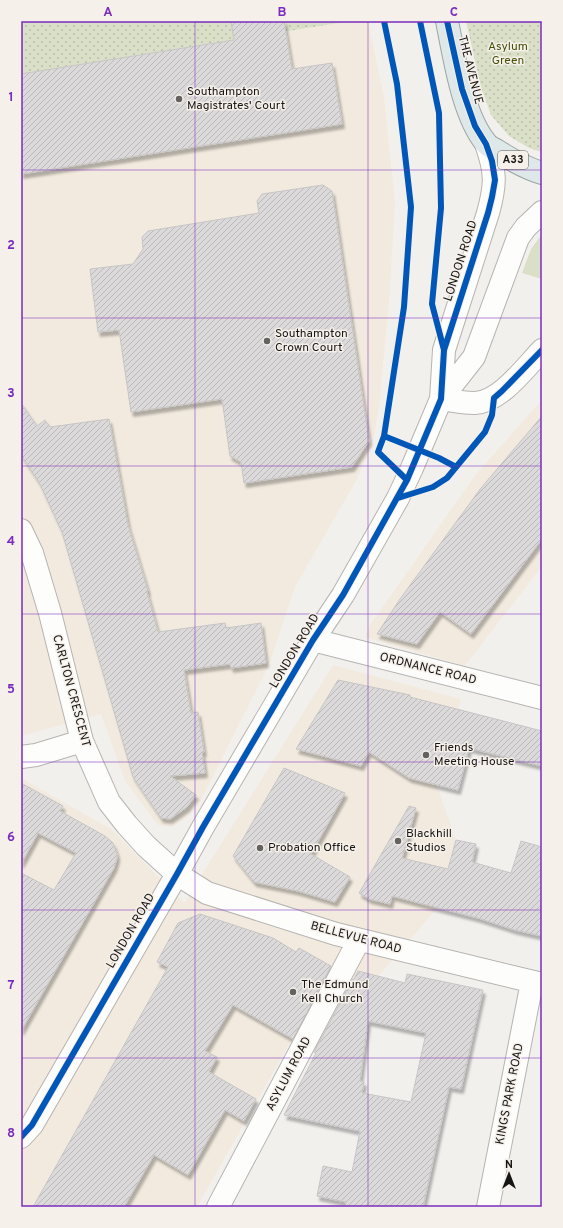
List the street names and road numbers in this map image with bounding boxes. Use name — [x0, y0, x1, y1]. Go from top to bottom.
street label: THE AVENUE — [454, 34, 486, 106]
road number: A33 — [498, 151, 528, 169]
street label: LONDON ROAD — [440, 218, 482, 304]
street label: LONDON ROAD — [266, 611, 324, 691]
street label: CARLTON CRESCENT — [48, 633, 94, 749]
street label: ORDNANCE ROAD — [378, 649, 478, 689]
street label: LONDON ROAD — [103, 890, 159, 972]
street label: BELLEVUE ROAD — [309, 918, 403, 958]
street label: ASYLUM ROAD — [263, 1034, 315, 1114]
street label: KINGS PARK ROAD — [492, 1042, 528, 1146]

